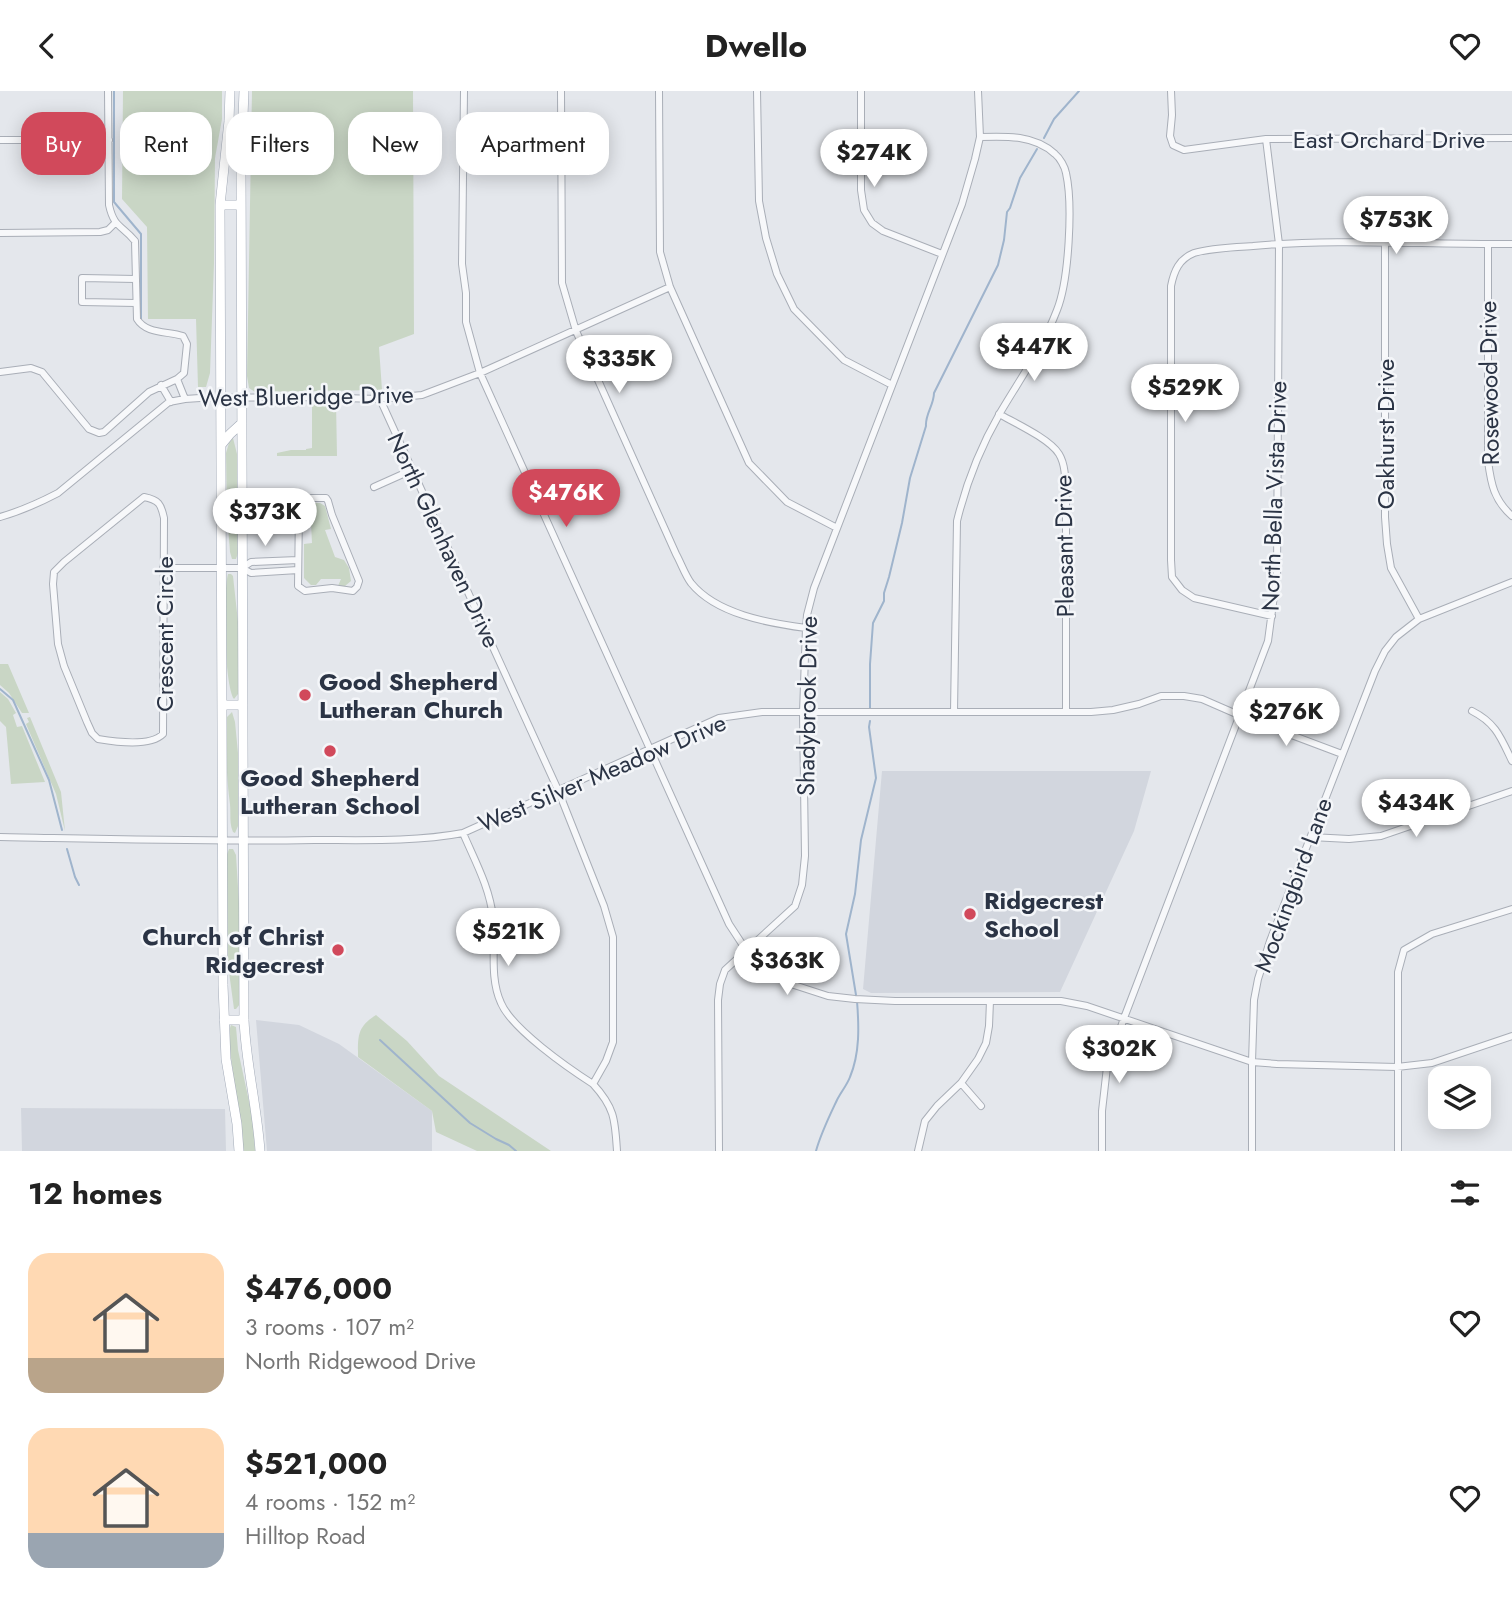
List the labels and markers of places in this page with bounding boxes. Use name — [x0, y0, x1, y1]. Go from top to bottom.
pin: $274K — [825, 129, 923, 189]
pin: $753K — [1347, 197, 1445, 256]
pin: $447K — [985, 323, 1083, 383]
pin: $335K — [570, 335, 668, 395]
pin: $529K — [1136, 365, 1234, 424]
pin: $476K — [517, 469, 615, 529]
pin: $373K — [216, 489, 314, 548]
place label: Good Shepherd Lutheran Church — [319, 664, 503, 727]
marker: Good Shepherd Lutheran Church — [297, 687, 313, 703]
pin: $276K — [1237, 689, 1335, 748]
marker: Good Shepherd Lutheran School — [322, 743, 338, 759]
place label: Good Shepherd Lutheran School — [240, 760, 420, 823]
pin: $434K — [1367, 779, 1465, 839]
place label: Ridgecrest School — [984, 883, 1103, 946]
marker: Ridgecrest School — [962, 906, 978, 922]
pin: $521K — [459, 909, 557, 968]
place label: Church of Christ Ridgecrest — [142, 919, 324, 982]
pin: $363K — [738, 937, 836, 997]
marker: Church of Christ Ridgecrest — [330, 942, 346, 958]
pin: $302K — [1070, 1025, 1168, 1085]

